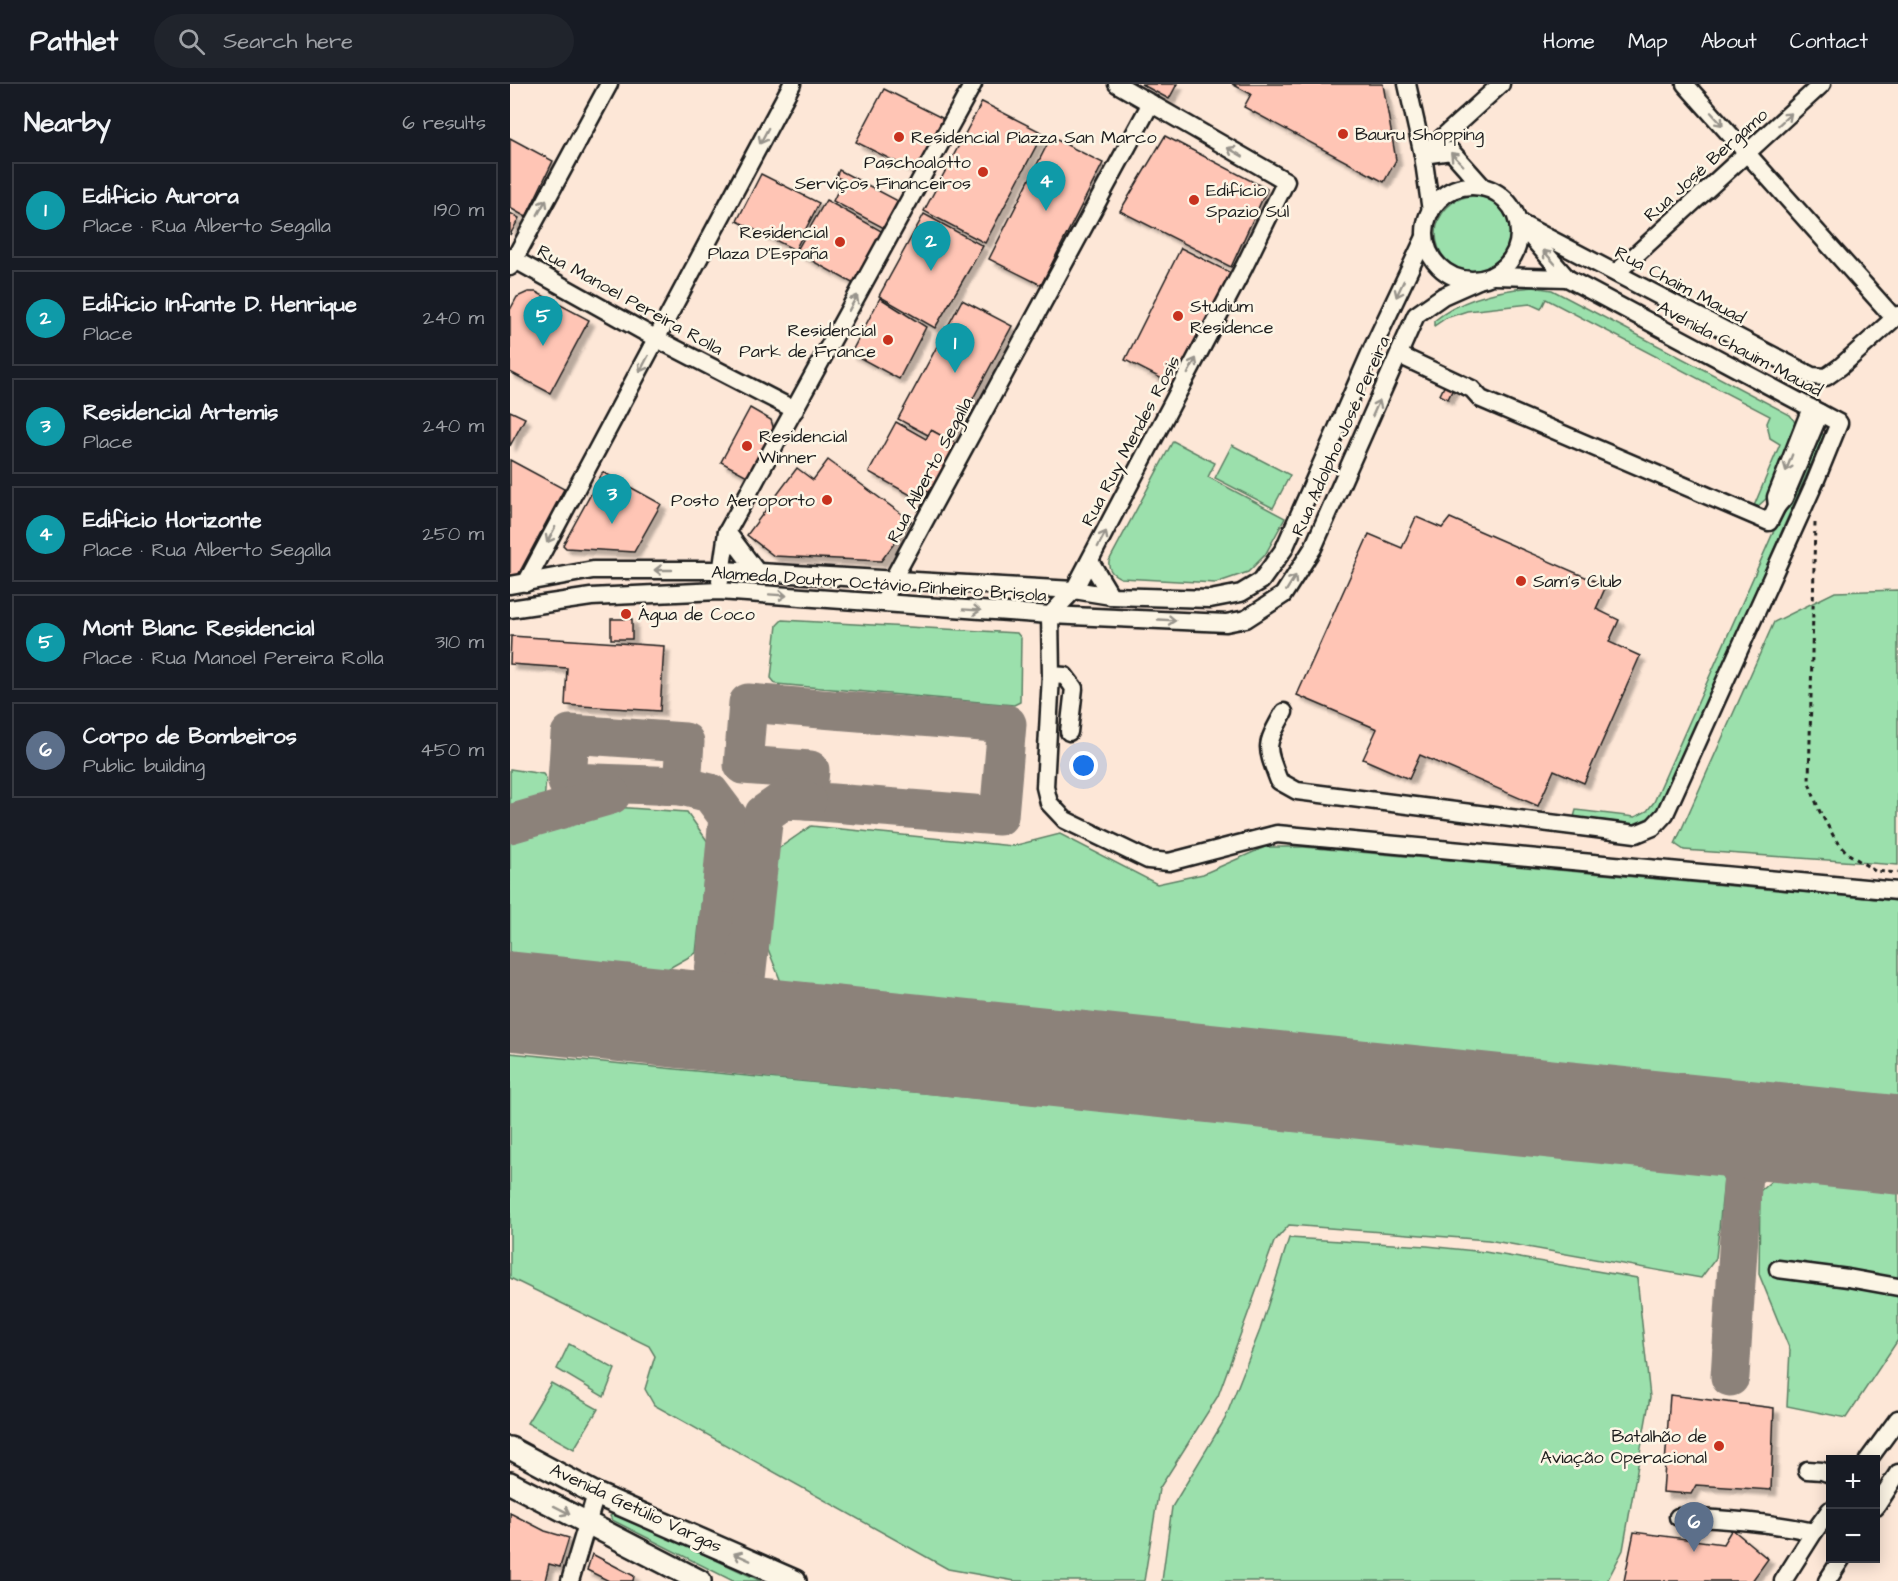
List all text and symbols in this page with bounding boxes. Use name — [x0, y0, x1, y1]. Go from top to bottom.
search box — [154, 14, 574, 68]
text: Pathlet — [30, 22, 118, 61]
icon: search — [175, 25, 208, 58]
text: Search here — [223, 26, 353, 57]
text: Home — [1543, 27, 1595, 56]
text: Map — [1628, 27, 1668, 56]
text: About — [1701, 27, 1757, 56]
text: Contact — [1790, 27, 1868, 56]
street label: Rua José Bergamo — [1639, 103, 1774, 228]
text: Nearby — [24, 105, 111, 141]
text: 6 results — [402, 109, 486, 137]
one-way arrow — [1710, 111, 1724, 126]
one-way arrow — [1778, 111, 1793, 126]
place label: Bauru Shopping — [1355, 122, 1484, 148]
place label: Residencial Piazza San Marco — [911, 125, 1157, 150]
one-way arrow — [758, 126, 770, 144]
marker: Bauru Shopping — [1336, 127, 1350, 141]
marker: Residencial Piazza San Marco — [892, 130, 906, 144]
one-way arrow — [1227, 145, 1244, 157]
place label: Paschoalotto Serviços Financeiros — [795, 150, 971, 196]
one-way arrow — [1450, 151, 1464, 166]
pin: 4 — [1026, 162, 1066, 211]
marker: Paschoalotto Serviços Financeiros — [976, 165, 990, 179]
place label: Edifício Spazio Sul — [1206, 178, 1289, 224]
text: Edifício Aurora — [83, 181, 239, 212]
marker: Edifício Spazio Sul — [1187, 193, 1201, 207]
text: 1 — [44, 196, 47, 224]
text: 190 m — [434, 196, 484, 224]
one-way arrow — [537, 199, 548, 217]
text: Place · Rua Alberto Segalla — [83, 212, 331, 240]
place label: Residencial Plaza D'España — [708, 220, 828, 266]
pin: 2 — [912, 222, 950, 271]
marker: Residencial Plaza D'España — [833, 235, 847, 249]
street label: Rua Manoel Pereira Rolla — [533, 238, 727, 362]
street label: Rua Chaim Mauad — [1610, 240, 1750, 330]
one-way arrow — [1542, 250, 1556, 265]
one-way arrow — [1394, 280, 1405, 298]
text: Edifício Infante D. Henrique — [83, 289, 357, 320]
place label: Studium Residence — [1190, 294, 1274, 340]
one-way arrow — [848, 295, 859, 313]
street label: Avenida Chauim Mauad — [1653, 295, 1827, 403]
pin: 5 — [524, 296, 562, 346]
text: 2 — [40, 304, 51, 332]
text: 240 m — [423, 304, 484, 332]
marker: Studium Residence — [1171, 309, 1185, 323]
place label: Residencial Park de France — [739, 318, 876, 364]
text: Place — [83, 320, 133, 348]
pin: 1 — [936, 324, 974, 373]
street label: Rua Adolpho José Pereira — [1286, 332, 1396, 540]
marker: Residencial Park de France — [881, 333, 895, 347]
street label: Rua Ruy Mendes Rosis — [1075, 351, 1188, 531]
one-way arrow — [638, 354, 649, 372]
one-way arrow — [1186, 358, 1198, 375]
street label: Rua Alberto Segalla — [881, 393, 980, 548]
text: Residencial Artemis — [83, 397, 278, 428]
one-way arrow — [1370, 399, 1382, 417]
text: 3 — [40, 412, 51, 440]
text: 240 m — [423, 412, 484, 440]
place label: Residencial Winner — [759, 424, 848, 470]
text: Place — [83, 428, 133, 456]
marker: Residencial Winner — [740, 439, 754, 453]
one-way arrow — [1783, 453, 1794, 472]
pin: 3 — [592, 474, 632, 524]
place label: Posto Aeroporto — [671, 488, 815, 513]
marker: Posto Aeroporto — [820, 493, 834, 507]
text: Edifício Horizonte — [83, 505, 262, 536]
text: 4 — [39, 520, 52, 548]
text: 250 m — [422, 520, 484, 548]
one-way arrow — [545, 526, 556, 544]
one-way arrow — [1096, 530, 1108, 548]
text: Place · Rua Alberto Segalla — [83, 536, 331, 564]
street label: Alameda Doutor Octávio Pinheiro Brisola — [711, 560, 1047, 608]
one-way arrow — [654, 564, 674, 576]
place label: Sam's Club — [1533, 569, 1622, 594]
marker: Sam's Club — [1514, 574, 1528, 588]
one-way arrow — [1285, 575, 1297, 592]
one-way arrow — [767, 590, 787, 601]
place label: Água de Coco — [638, 602, 755, 628]
one-way arrow — [962, 604, 982, 615]
marker: Água de Coco — [619, 607, 633, 621]
text: Mont Blanc Residencial — [83, 613, 314, 644]
one-way arrow — [1157, 615, 1176, 626]
text: 5 — [38, 628, 53, 656]
text: 310 m — [435, 628, 484, 656]
text: Place · Rua Manoel Pereira Rolla — [83, 644, 384, 672]
text: Corpo de Bombeiros — [83, 721, 297, 752]
text: 6 — [39, 736, 52, 764]
text: 450 m — [420, 736, 484, 764]
your location — [1069, 751, 1098, 780]
text: Public building — [83, 752, 205, 780]
place label: Batalhão de Aviação Operacional — [1540, 1424, 1707, 1470]
marker: Batalhão de Aviação Operacional — [1712, 1439, 1726, 1453]
map controls — [1826, 1455, 1880, 1563]
button: + — [1826, 1455, 1880, 1509]
street label: Avenida Getúlio Vargas — [545, 1457, 726, 1560]
pin: 6 — [1674, 1502, 1714, 1552]
one-way arrow — [553, 1504, 571, 1516]
button: − — [1826, 1509, 1880, 1563]
one-way arrow — [733, 1551, 751, 1563]

